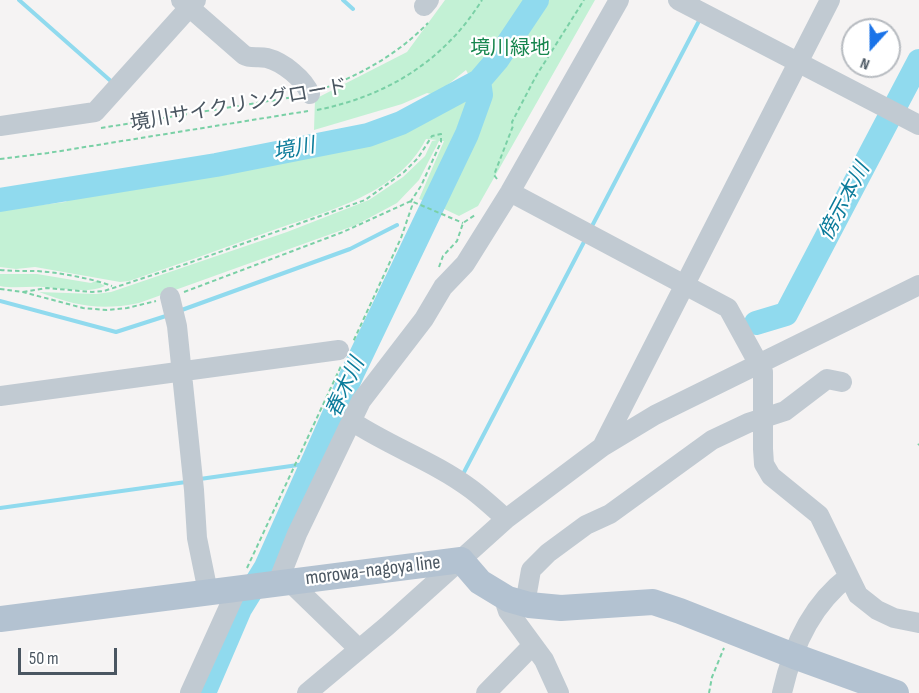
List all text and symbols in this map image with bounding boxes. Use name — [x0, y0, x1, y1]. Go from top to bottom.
north arrow — [841, 18, 901, 78]
park label: 境川緑地 — [470, 37, 550, 61]
text: N — [858, 53, 872, 74]
street label: 境川サイクリングロード — [129, 75, 349, 137]
water label: 境川 — [271, 134, 317, 166]
water label: 傍示本川 — [814, 159, 876, 245]
water label: 春木川 — [321, 354, 371, 422]
street label: morowa-nagoya line — [304, 551, 442, 591]
scale bar — [21, 636, 120, 674]
text: 50 m — [29, 648, 59, 669]

